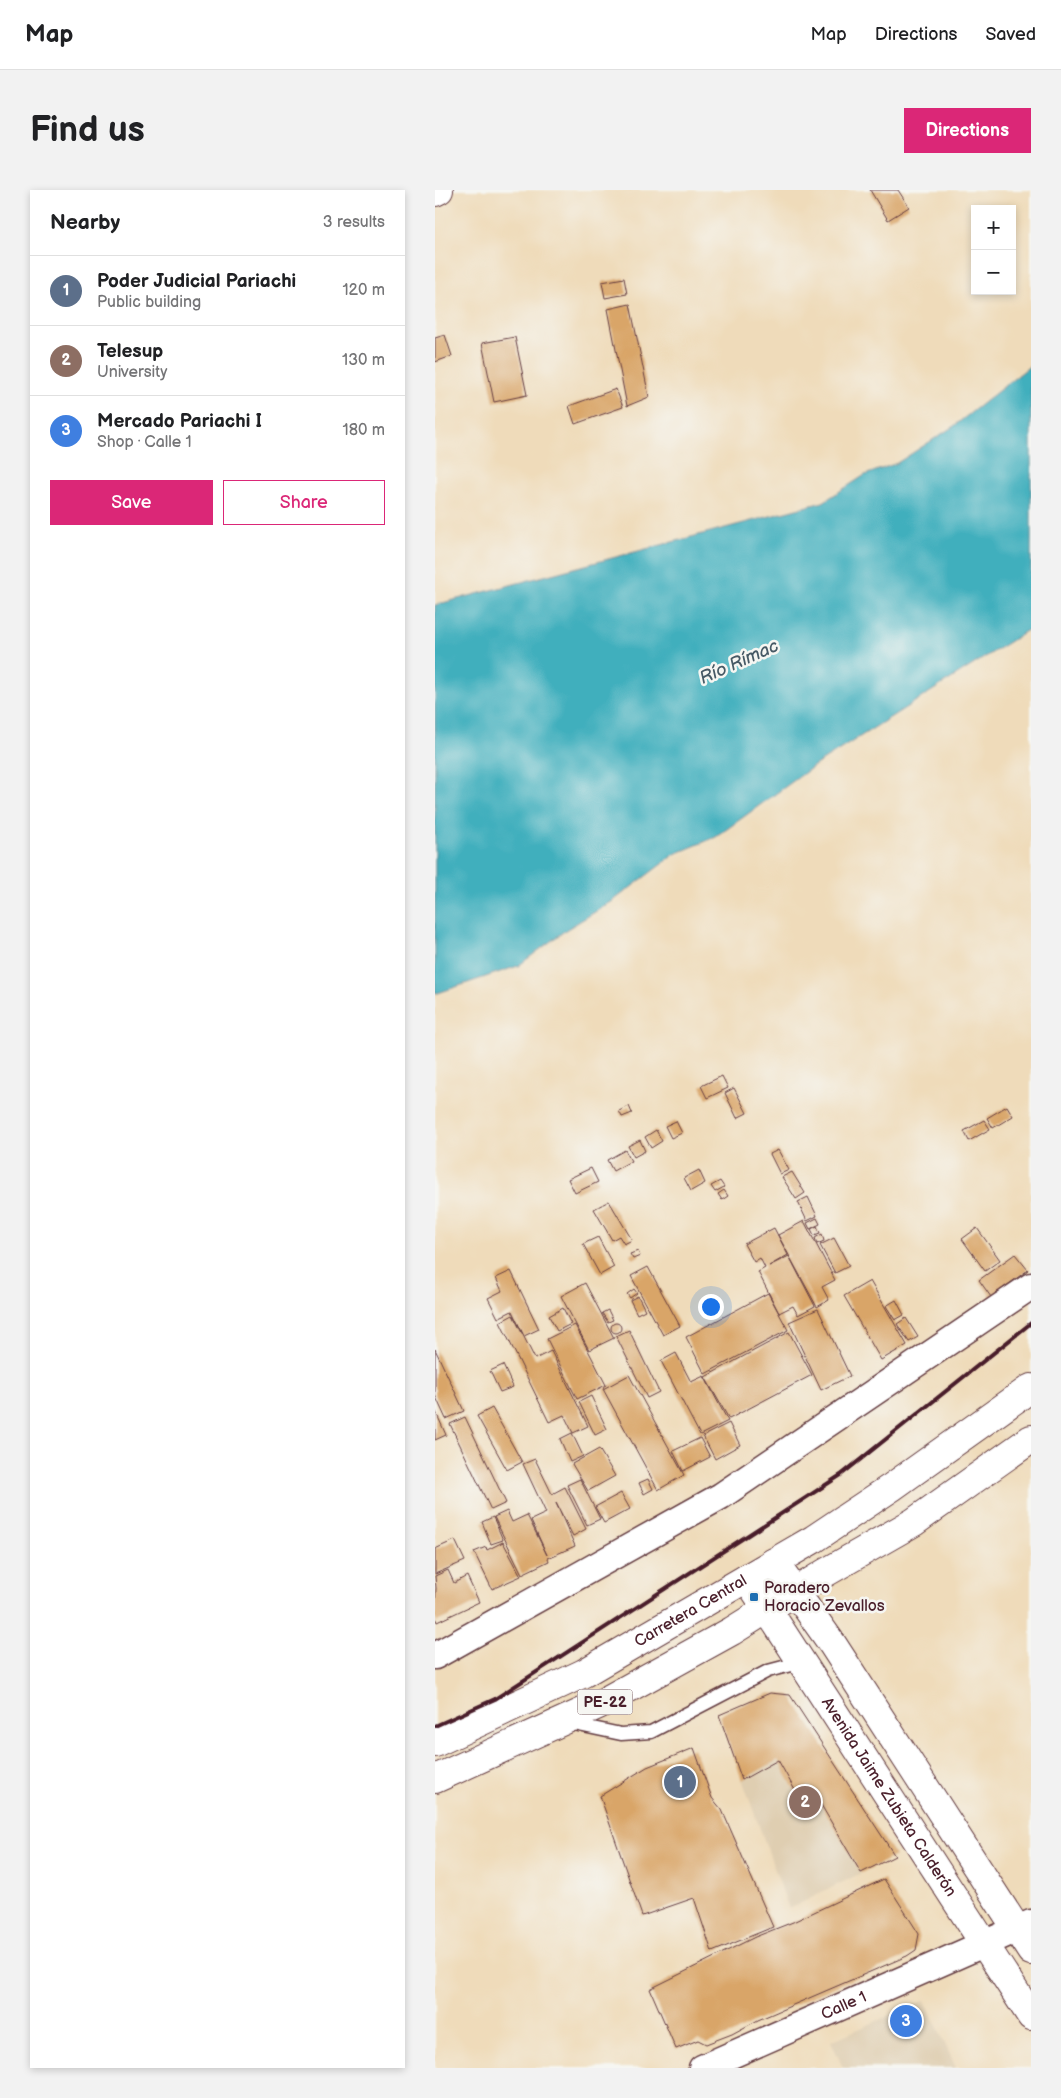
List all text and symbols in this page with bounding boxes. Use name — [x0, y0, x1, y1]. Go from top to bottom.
text: Map — [25, 20, 73, 49]
text: Map — [811, 24, 847, 45]
text: Directions — [875, 24, 957, 45]
text: Saved — [985, 24, 1036, 45]
button: Directions — [904, 108, 1031, 153]
text: Find us — [30, 109, 145, 152]
map controls — [971, 205, 1016, 295]
button: + — [971, 205, 1016, 250]
text: Nearby — [50, 210, 120, 235]
text: 3 results — [323, 213, 385, 232]
button: − — [971, 250, 1016, 295]
text: Poder Judicial Pariachi — [97, 270, 296, 293]
text: 1 — [63, 281, 69, 300]
text: 120 m — [342, 281, 385, 300]
text: Public building — [97, 293, 201, 312]
text: Telesup — [97, 340, 163, 363]
text: 2 — [61, 351, 71, 370]
text: 130 m — [342, 351, 385, 370]
text: University — [97, 363, 168, 382]
text: Mercado Pariachi I — [97, 410, 262, 433]
text: 3 — [61, 421, 71, 440]
text: 180 m — [343, 421, 385, 440]
text: Shop · Calle 1 — [97, 433, 192, 452]
button: Save — [50, 480, 213, 525]
button: Share — [223, 480, 385, 525]
water label: Río Rímac — [696, 635, 782, 689]
your location — [698, 1294, 724, 1320]
street label: Carretera Central — [631, 1571, 750, 1651]
place label: Paradero Horacio Zevallos — [764, 1579, 885, 1616]
marker: Paradero Horacio Zevallos — [748, 1591, 760, 1603]
road number: PE-22 — [577, 1690, 633, 1714]
street label: Avenida Jaime Zubieta Calderón — [818, 1694, 960, 1900]
pin: 1 — [664, 1763, 696, 1801]
pin: 2 — [789, 1783, 821, 1821]
street label: Calle 1 — [818, 1987, 869, 2024]
pin: 3 — [890, 2002, 922, 2040]

